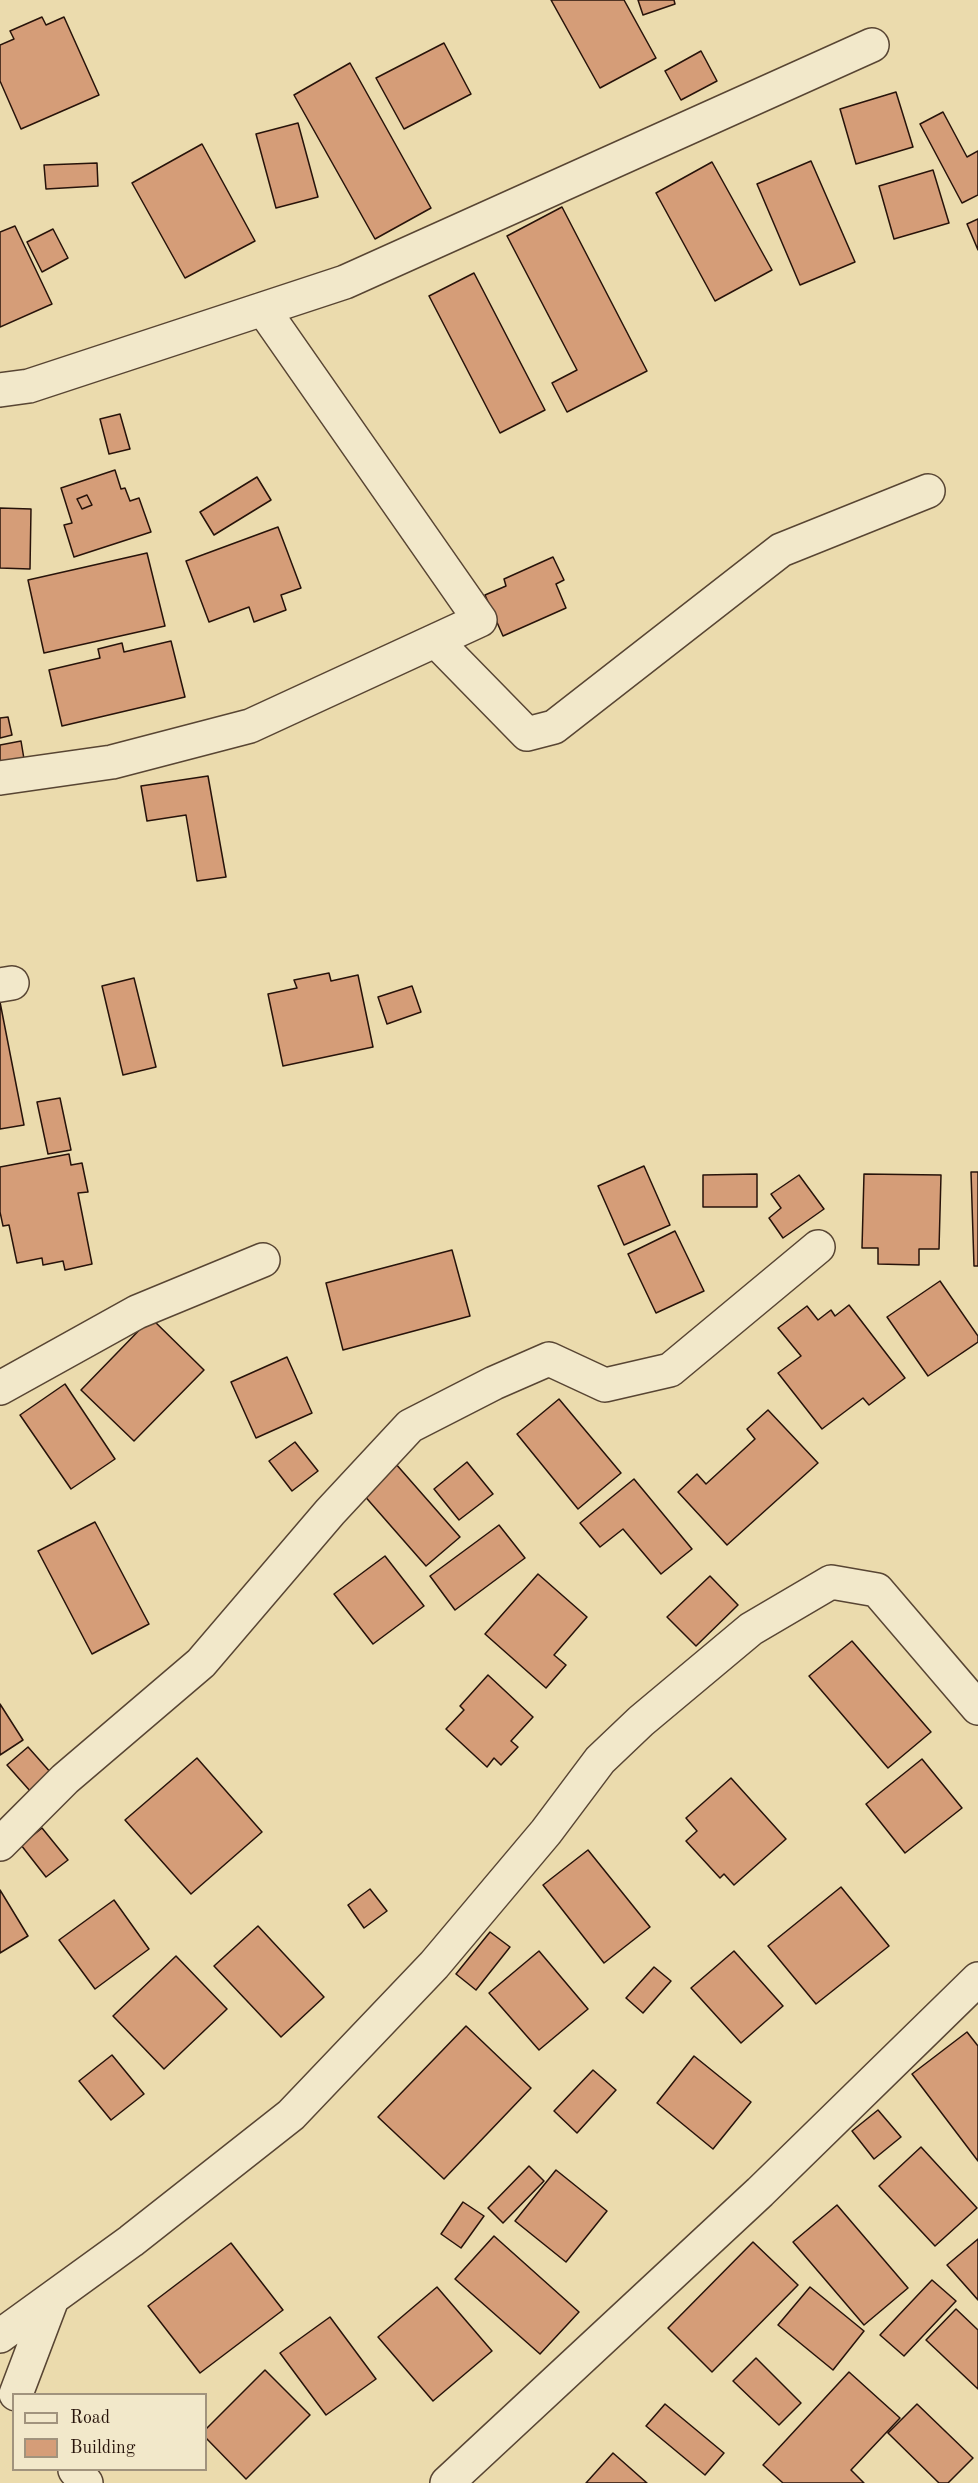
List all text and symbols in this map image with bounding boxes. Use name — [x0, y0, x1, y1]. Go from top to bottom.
legend — [12, 2393, 207, 2471]
text: Road — [70, 2409, 110, 2427]
text: Building — [70, 2439, 135, 2457]

